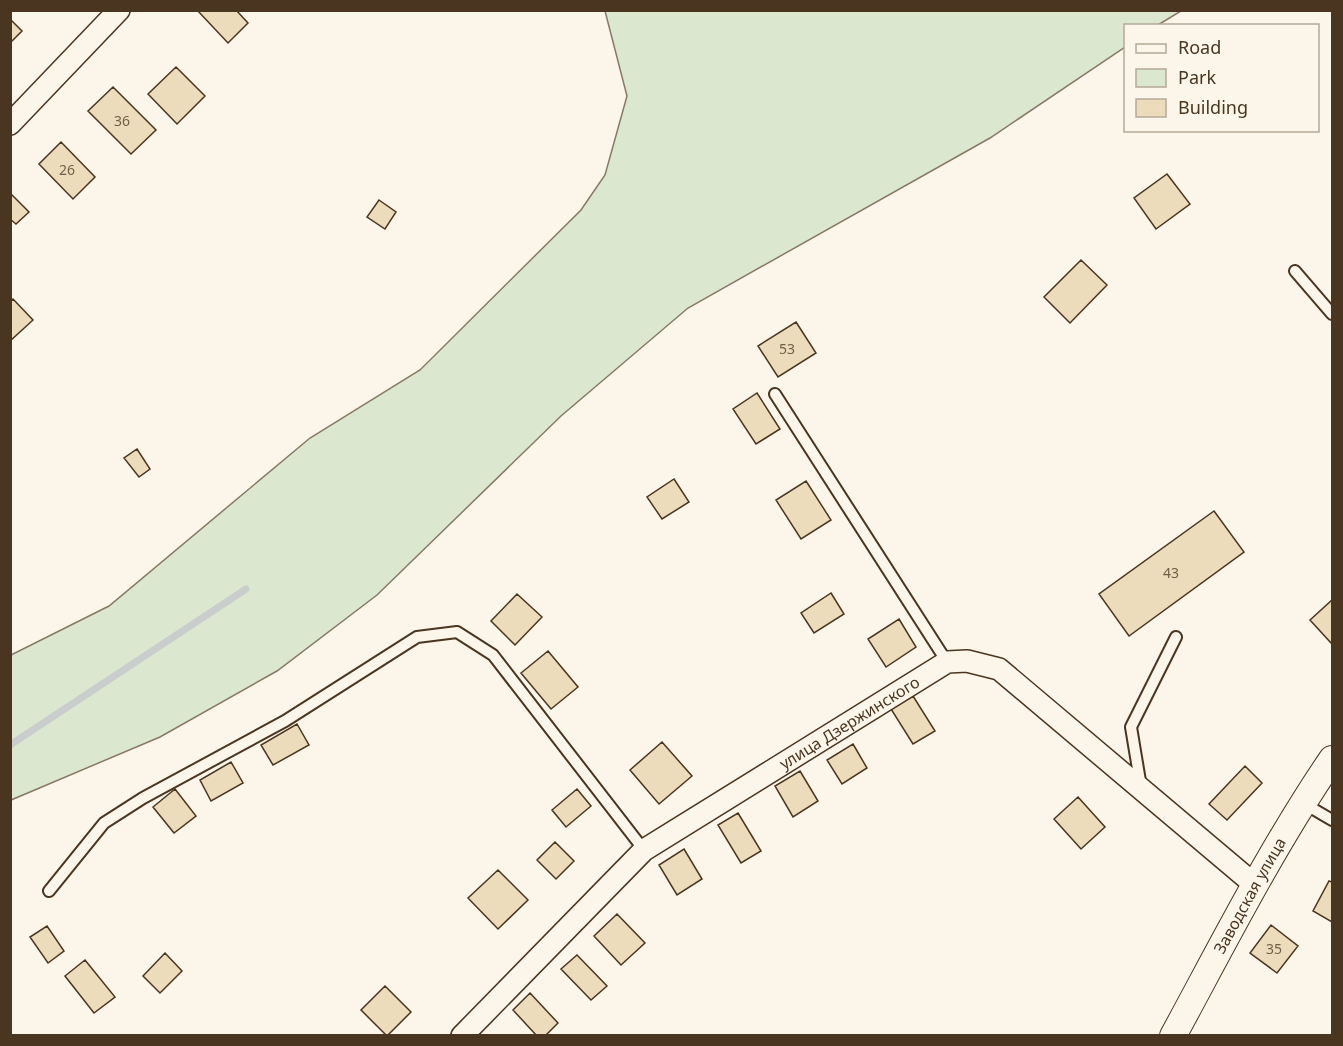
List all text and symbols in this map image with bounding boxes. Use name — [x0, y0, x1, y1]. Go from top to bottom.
legend — [1124, 24, 1319, 132]
text: Road — [1178, 35, 1221, 59]
text: Park — [1178, 65, 1216, 89]
text: Building — [1178, 95, 1248, 119]
house number: 36 — [114, 111, 130, 130]
house number: 26 — [59, 160, 75, 179]
house number: 53 — [779, 339, 795, 358]
house number: 43 — [1163, 563, 1179, 582]
street label: улица Дзержинского — [775, 671, 924, 774]
street label: Заводская улица — [1208, 833, 1291, 957]
house number: 35 — [1266, 939, 1282, 958]

